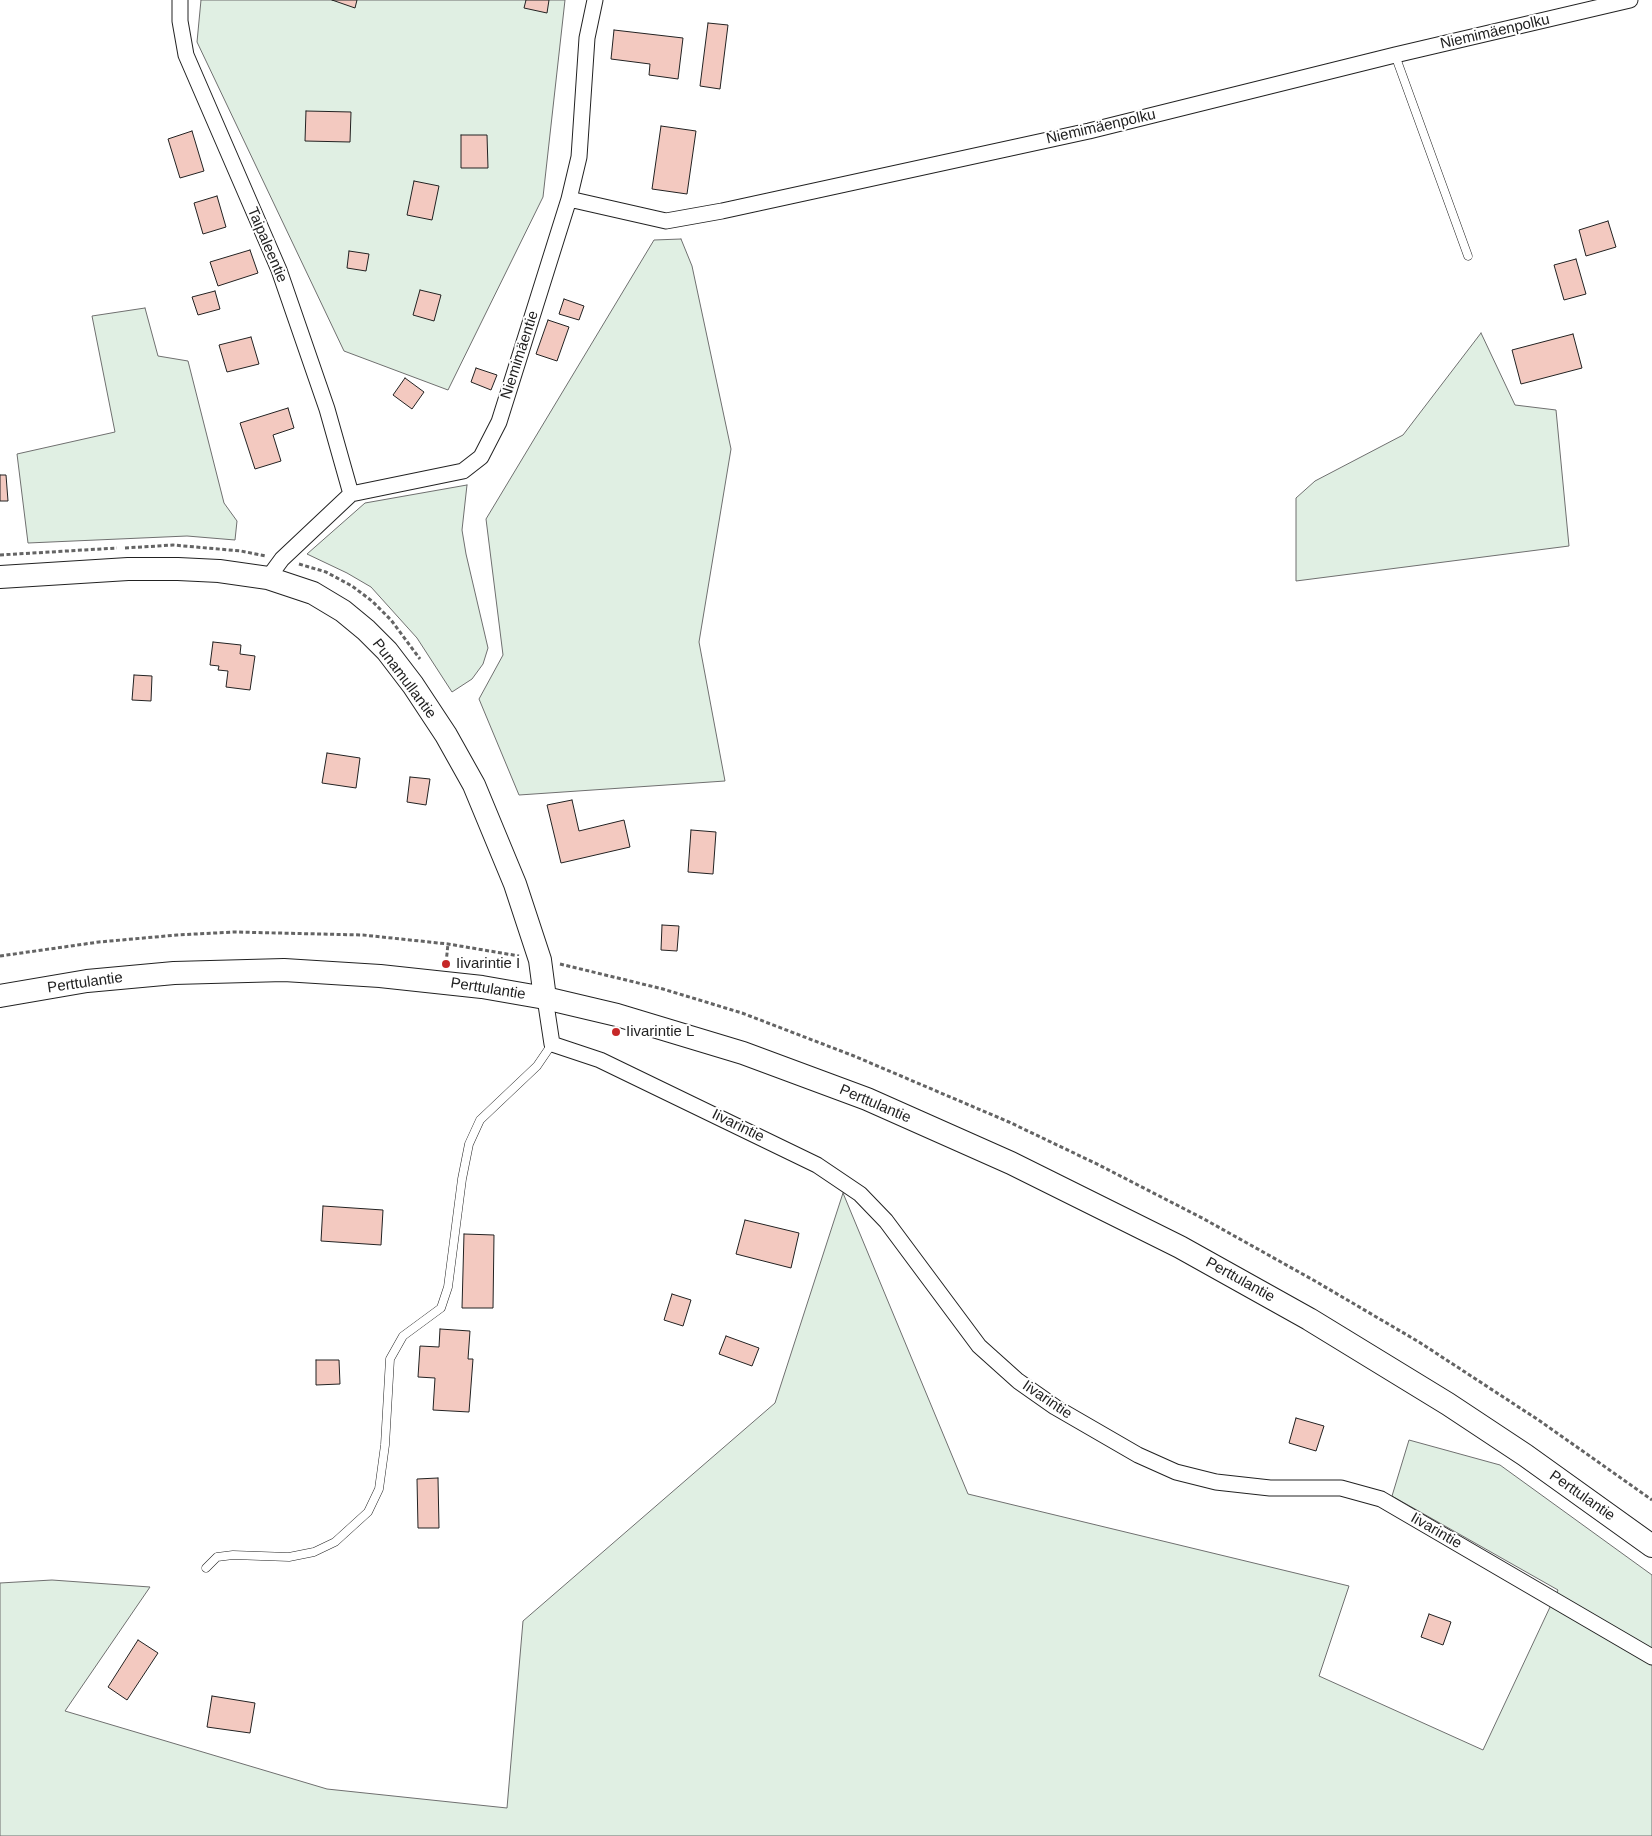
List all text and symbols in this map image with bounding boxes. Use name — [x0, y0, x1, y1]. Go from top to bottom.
street label: Niemimäenpolku — [1439, 11, 1551, 53]
street label: Niemimäenpolku — [1045, 106, 1157, 148]
street label: Taipaleentie — [243, 205, 291, 285]
street label: Niemimäentie — [497, 309, 543, 401]
street label: Punamullantie — [368, 636, 440, 722]
place label: Iivarintie I — [456, 955, 520, 973]
marker: Iivarintie I — [440, 958, 452, 970]
street label: Perttulantie — [46, 969, 124, 997]
street label: Perttulantie — [449, 974, 527, 1004]
place label: Iivarintie L — [626, 1023, 694, 1041]
marker: Iivarintie L — [610, 1026, 622, 1038]
street label: Perttulantie — [837, 1081, 913, 1127]
street label: Iivarintie — [709, 1106, 767, 1146]
street label: Perttulantie — [1202, 1254, 1278, 1306]
street label: Iivarintie — [1019, 1377, 1075, 1423]
street label: Perttulantie — [1546, 1467, 1618, 1525]
street label: Iivarintie — [1407, 1509, 1465, 1553]

